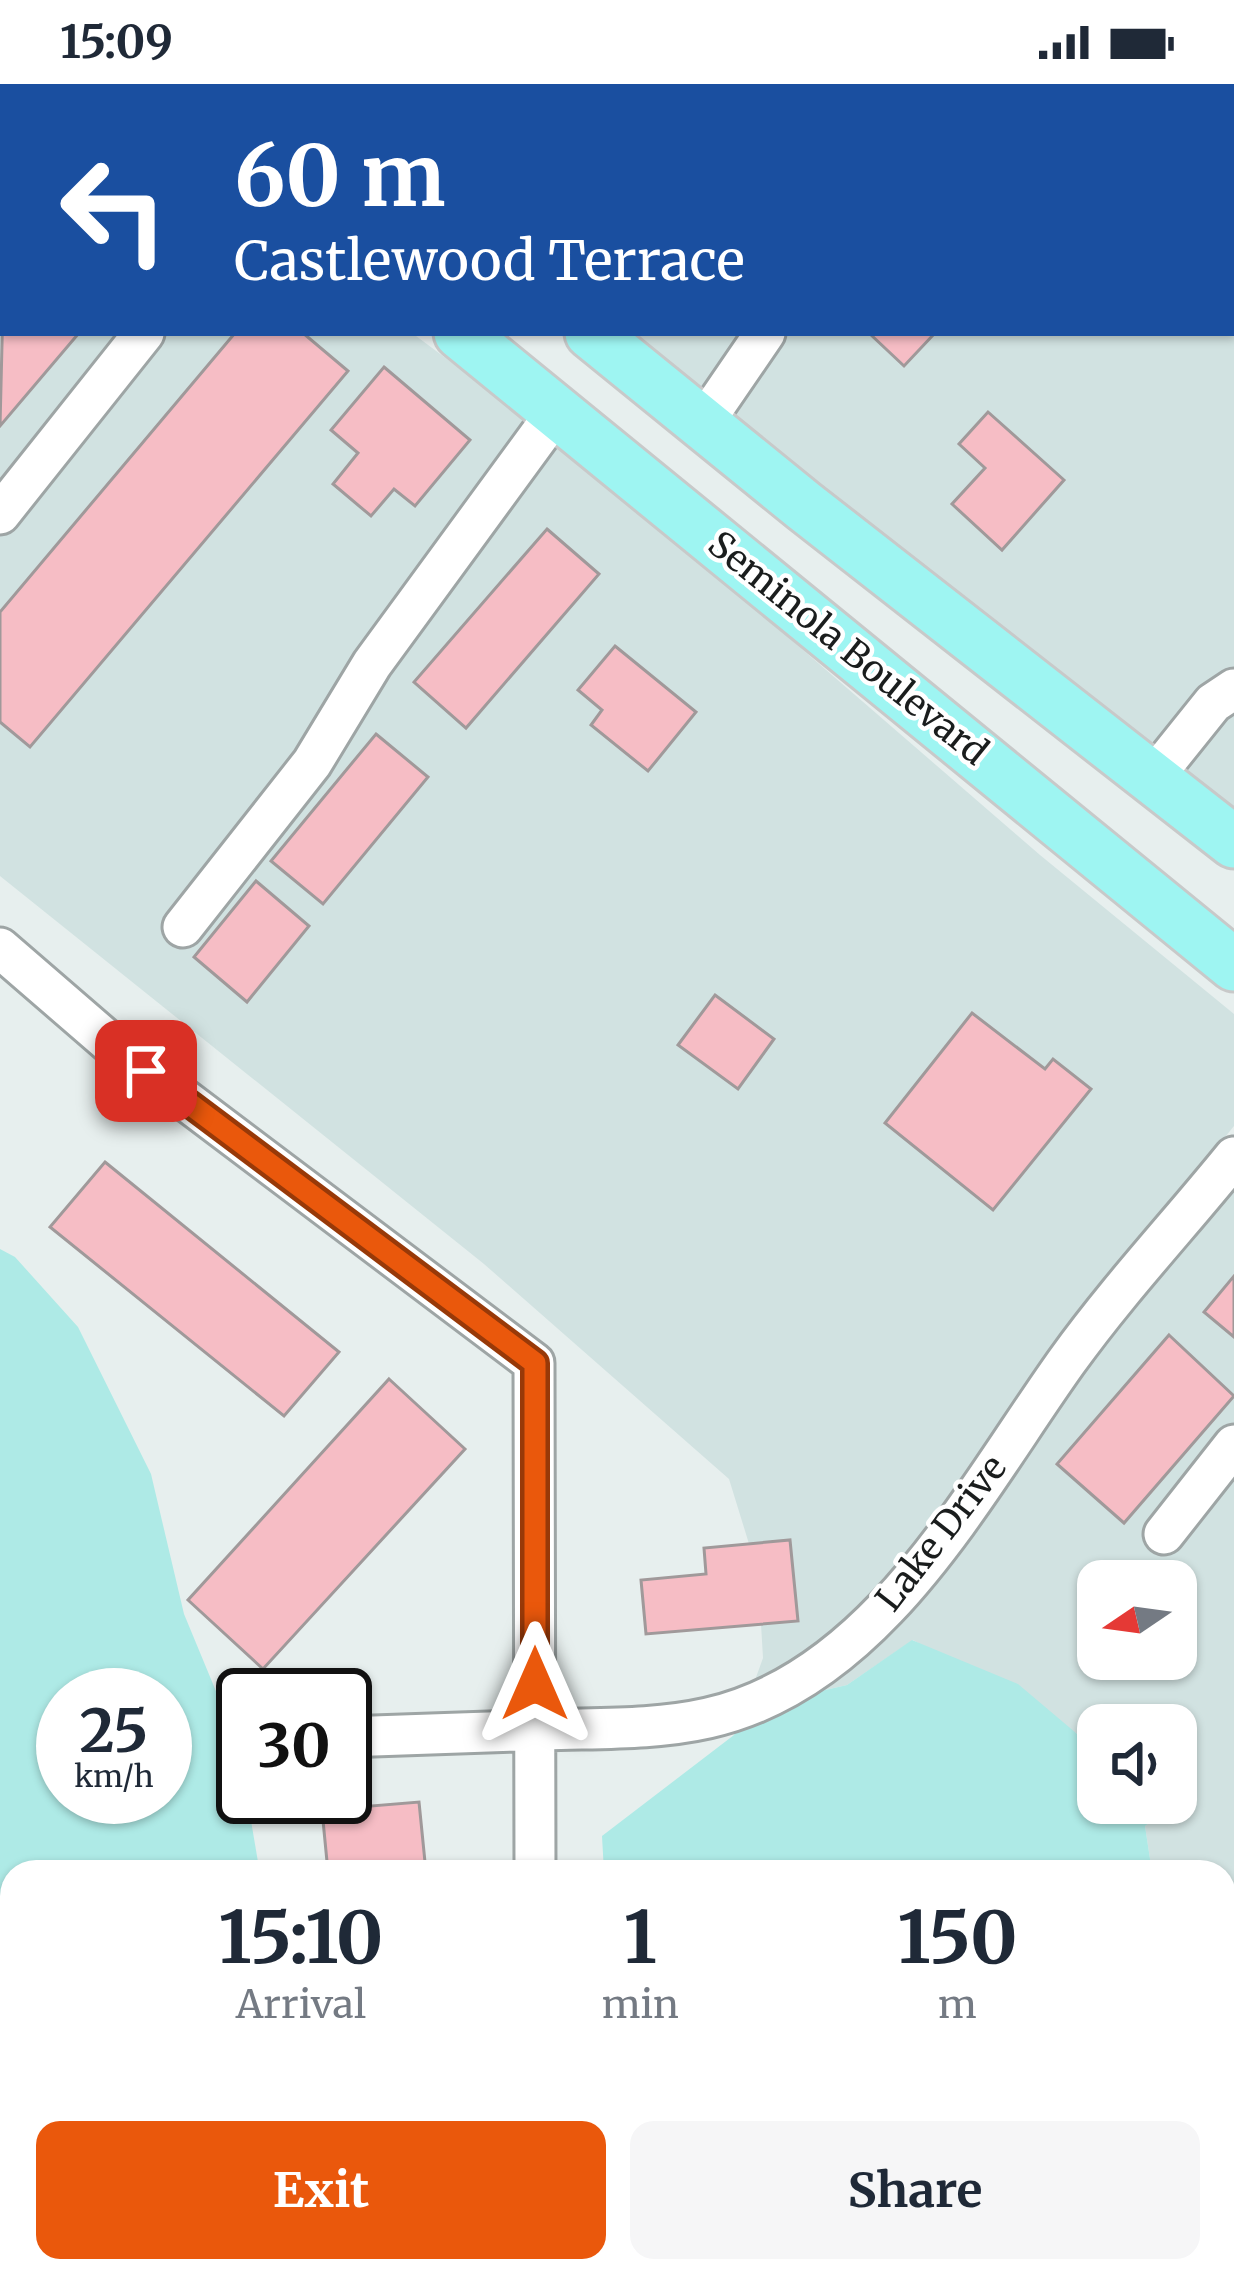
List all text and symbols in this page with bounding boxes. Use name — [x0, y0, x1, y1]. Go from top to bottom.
text: 15:09 — [60, 14, 173, 70]
text: 60 m — [234, 123, 445, 229]
icon: left — [36, 132, 192, 288]
text: Castlewood Terrace — [234, 227, 745, 295]
street label: Seminola Boulevard — [699, 521, 997, 775]
pin — [95, 1020, 197, 1122]
icon: arrive — [113, 1038, 179, 1104]
street label: Lake Drive — [866, 1446, 1016, 1620]
north arrow — [1077, 1560, 1197, 1680]
map controls — [1077, 1560, 1197, 1824]
position arrow — [472, 1621, 598, 1747]
speed limit sign: 30 — [216, 1668, 372, 1824]
text: 25 — [80, 1693, 148, 1768]
button: sound — [1077, 1704, 1197, 1824]
text: km/h — [74, 1757, 154, 1795]
text: 15:10 — [218, 1892, 383, 1983]
text: 1 — [624, 1892, 657, 1983]
text: 150 — [897, 1892, 1018, 1983]
text: Arrival — [236, 1980, 366, 2029]
text: min — [602, 1980, 679, 2029]
text: m — [938, 1980, 977, 2029]
button: Exit — [36, 2121, 606, 2259]
button: Share — [630, 2121, 1200, 2259]

